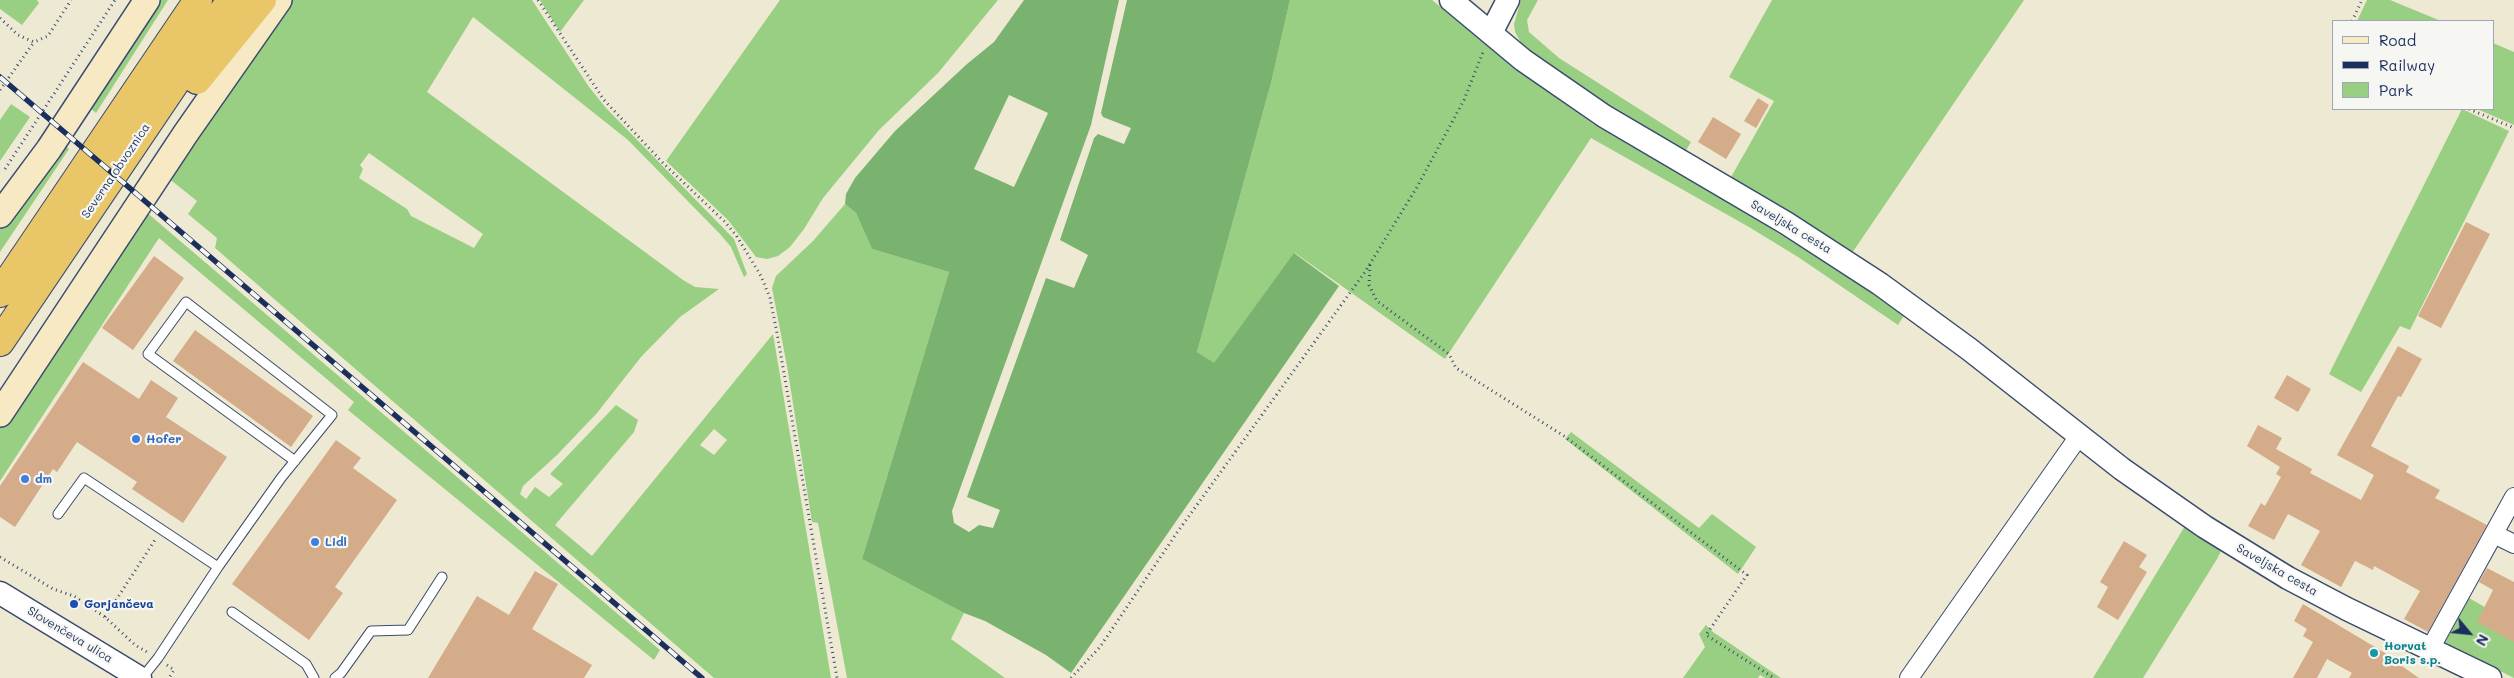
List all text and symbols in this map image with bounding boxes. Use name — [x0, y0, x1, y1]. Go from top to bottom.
legend — [2332, 20, 2494, 110]
text: Road — [2379, 30, 2416, 50]
text: Railway — [2379, 55, 2435, 75]
text: Park — [2379, 80, 2413, 100]
street label: Severna obvoznica — [79, 121, 153, 221]
street label: Saveljska cesta — [1748, 197, 1834, 257]
place label: Hofer — [146, 432, 181, 446]
marker: Hofer — [130, 433, 142, 445]
place label: dm — [35, 472, 52, 486]
marker: dm — [19, 473, 31, 485]
place label: Lidl — [325, 535, 347, 549]
marker: Lidl — [309, 536, 321, 548]
street label: Saveljska cesta — [2234, 541, 2320, 599]
place label: Gorjančeva — [84, 597, 154, 611]
marker: Gorjančeva — [68, 598, 80, 610]
street label: Slovenčeva ulica — [25, 604, 115, 666]
north arrow — [2444, 608, 2494, 658]
text: N — [2472, 631, 2494, 649]
place label: Horvat Boris s.p. — [2384, 639, 2441, 667]
marker: Horvat Boris s.p. — [2368, 647, 2380, 659]

